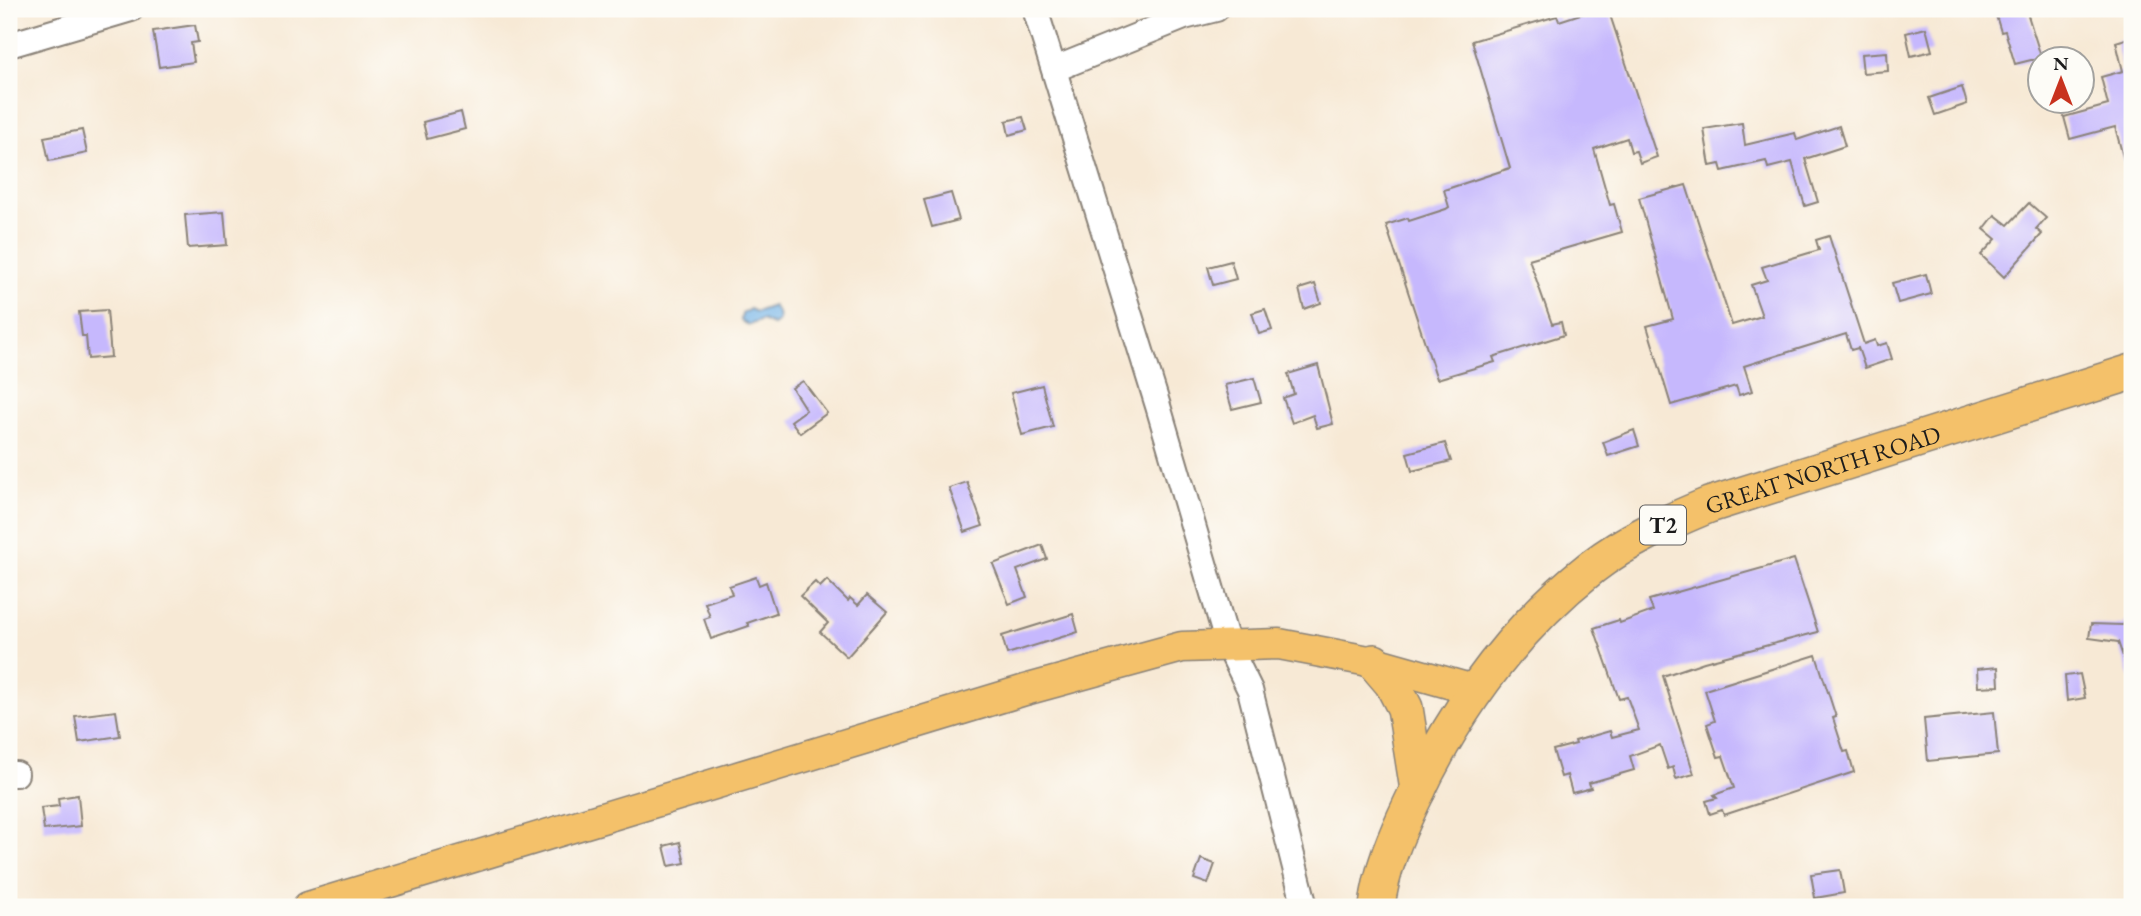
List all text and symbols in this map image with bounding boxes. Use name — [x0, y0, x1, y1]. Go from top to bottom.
north arrow — [2025, 46, 2096, 116]
text: N — [2053, 51, 2069, 76]
street label: GREAT NORTH ROAD — [1701, 418, 1944, 521]
road number: T2 — [1640, 505, 1686, 544]

